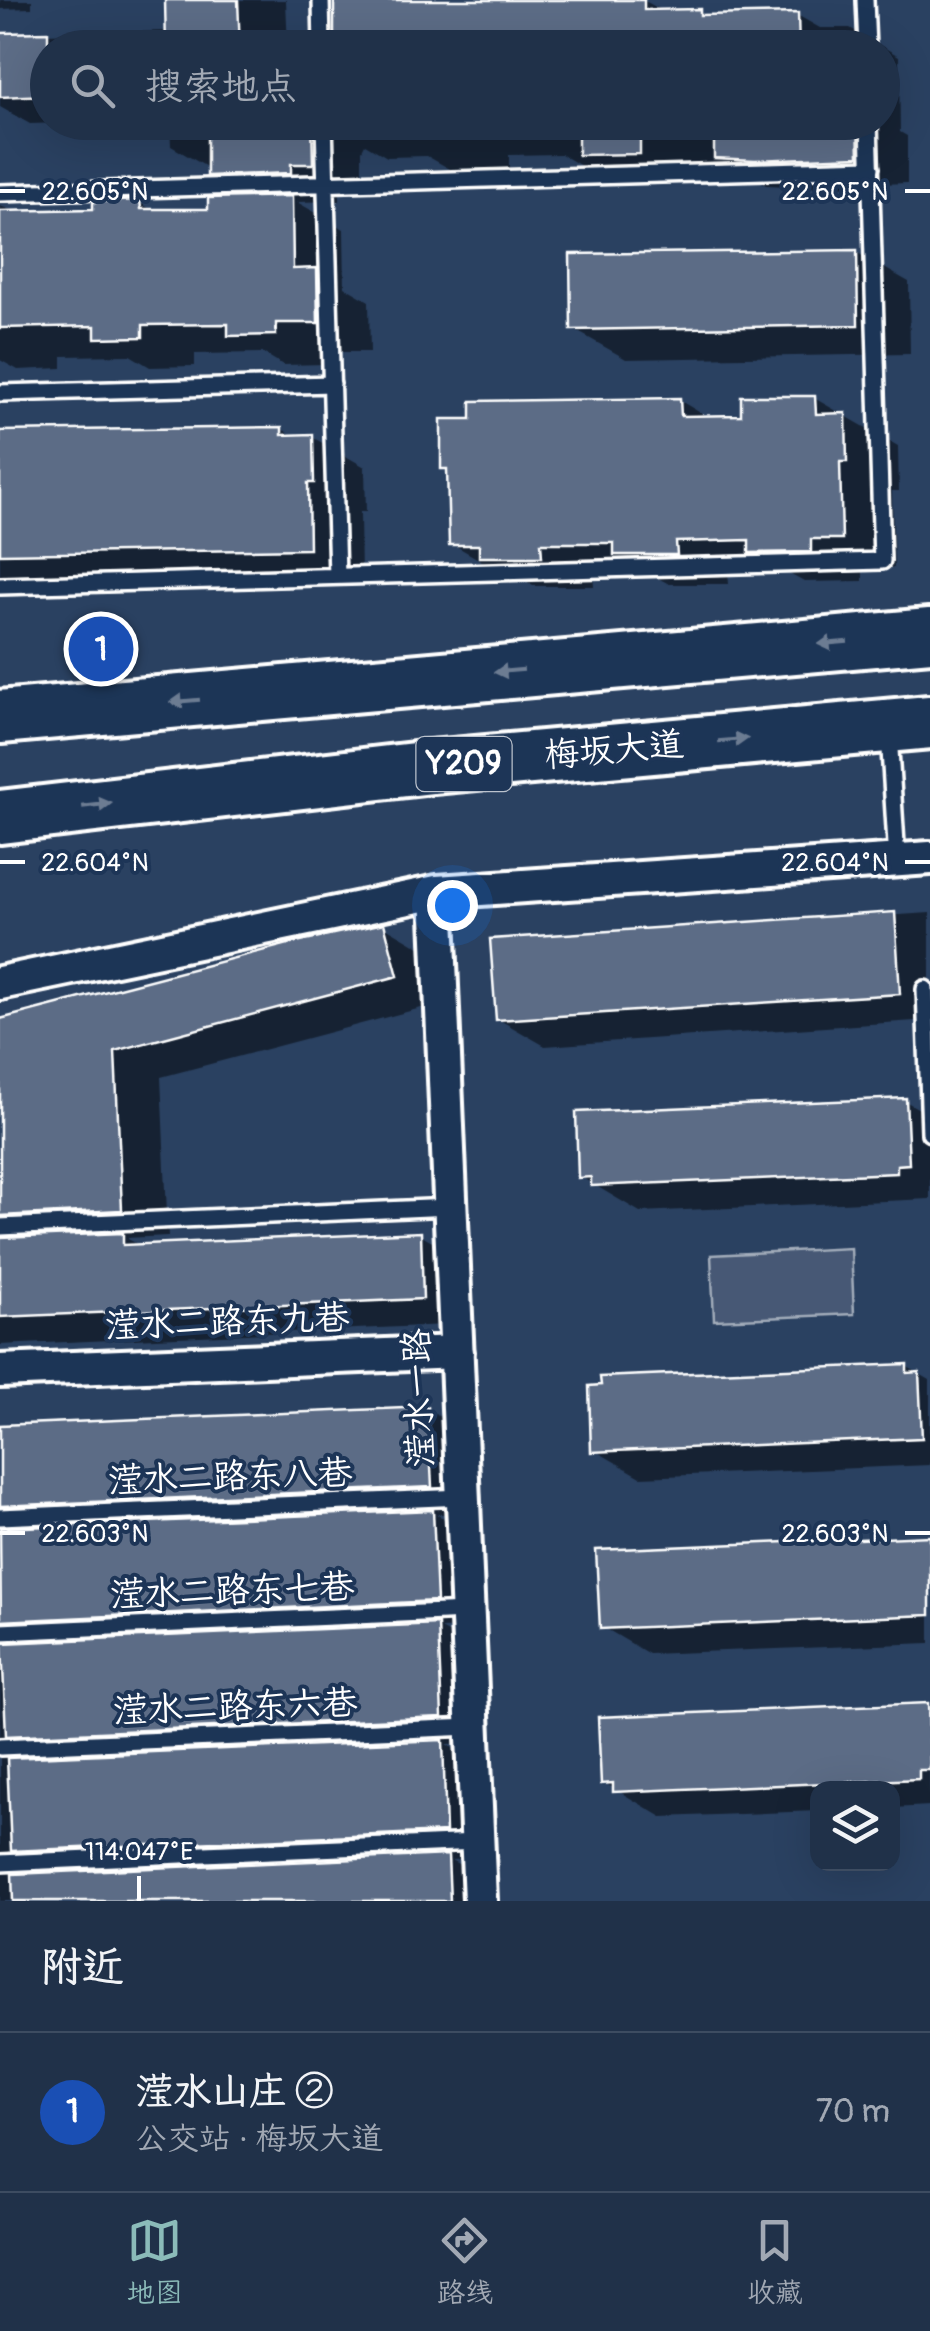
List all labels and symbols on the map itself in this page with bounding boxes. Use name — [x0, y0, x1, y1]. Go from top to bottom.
text: 22.605°N — [42, 177, 148, 208]
text: 22.605°N — [782, 177, 888, 208]
pin: 1 — [68, 612, 134, 686]
one-way arrow — [816, 636, 848, 652]
one-way arrow — [493, 664, 525, 680]
one-way arrow — [169, 694, 201, 710]
street label: 梅坂大道 — [542, 722, 686, 778]
one-way arrow — [718, 731, 750, 747]
road number: Y209 — [416, 737, 512, 791]
one-way arrow — [81, 797, 113, 813]
text: 22.604°N — [41, 848, 149, 879]
text: 22.604°N — [781, 848, 889, 879]
your location — [427, 880, 478, 931]
street label: 滢水二路东九巷 — [104, 1296, 350, 1348]
street label: 滢水一路 — [395, 1327, 443, 1469]
street label: 滢水二路东八巷 — [107, 1451, 353, 1503]
text: 22.603°N — [42, 1519, 148, 1550]
text: 22.603°N — [782, 1519, 888, 1550]
street label: 滢水二路东七巷 — [109, 1565, 355, 1617]
street label: 滢水二路东六巷 — [112, 1681, 358, 1733]
text: 114.047°E — [85, 1837, 193, 1868]

